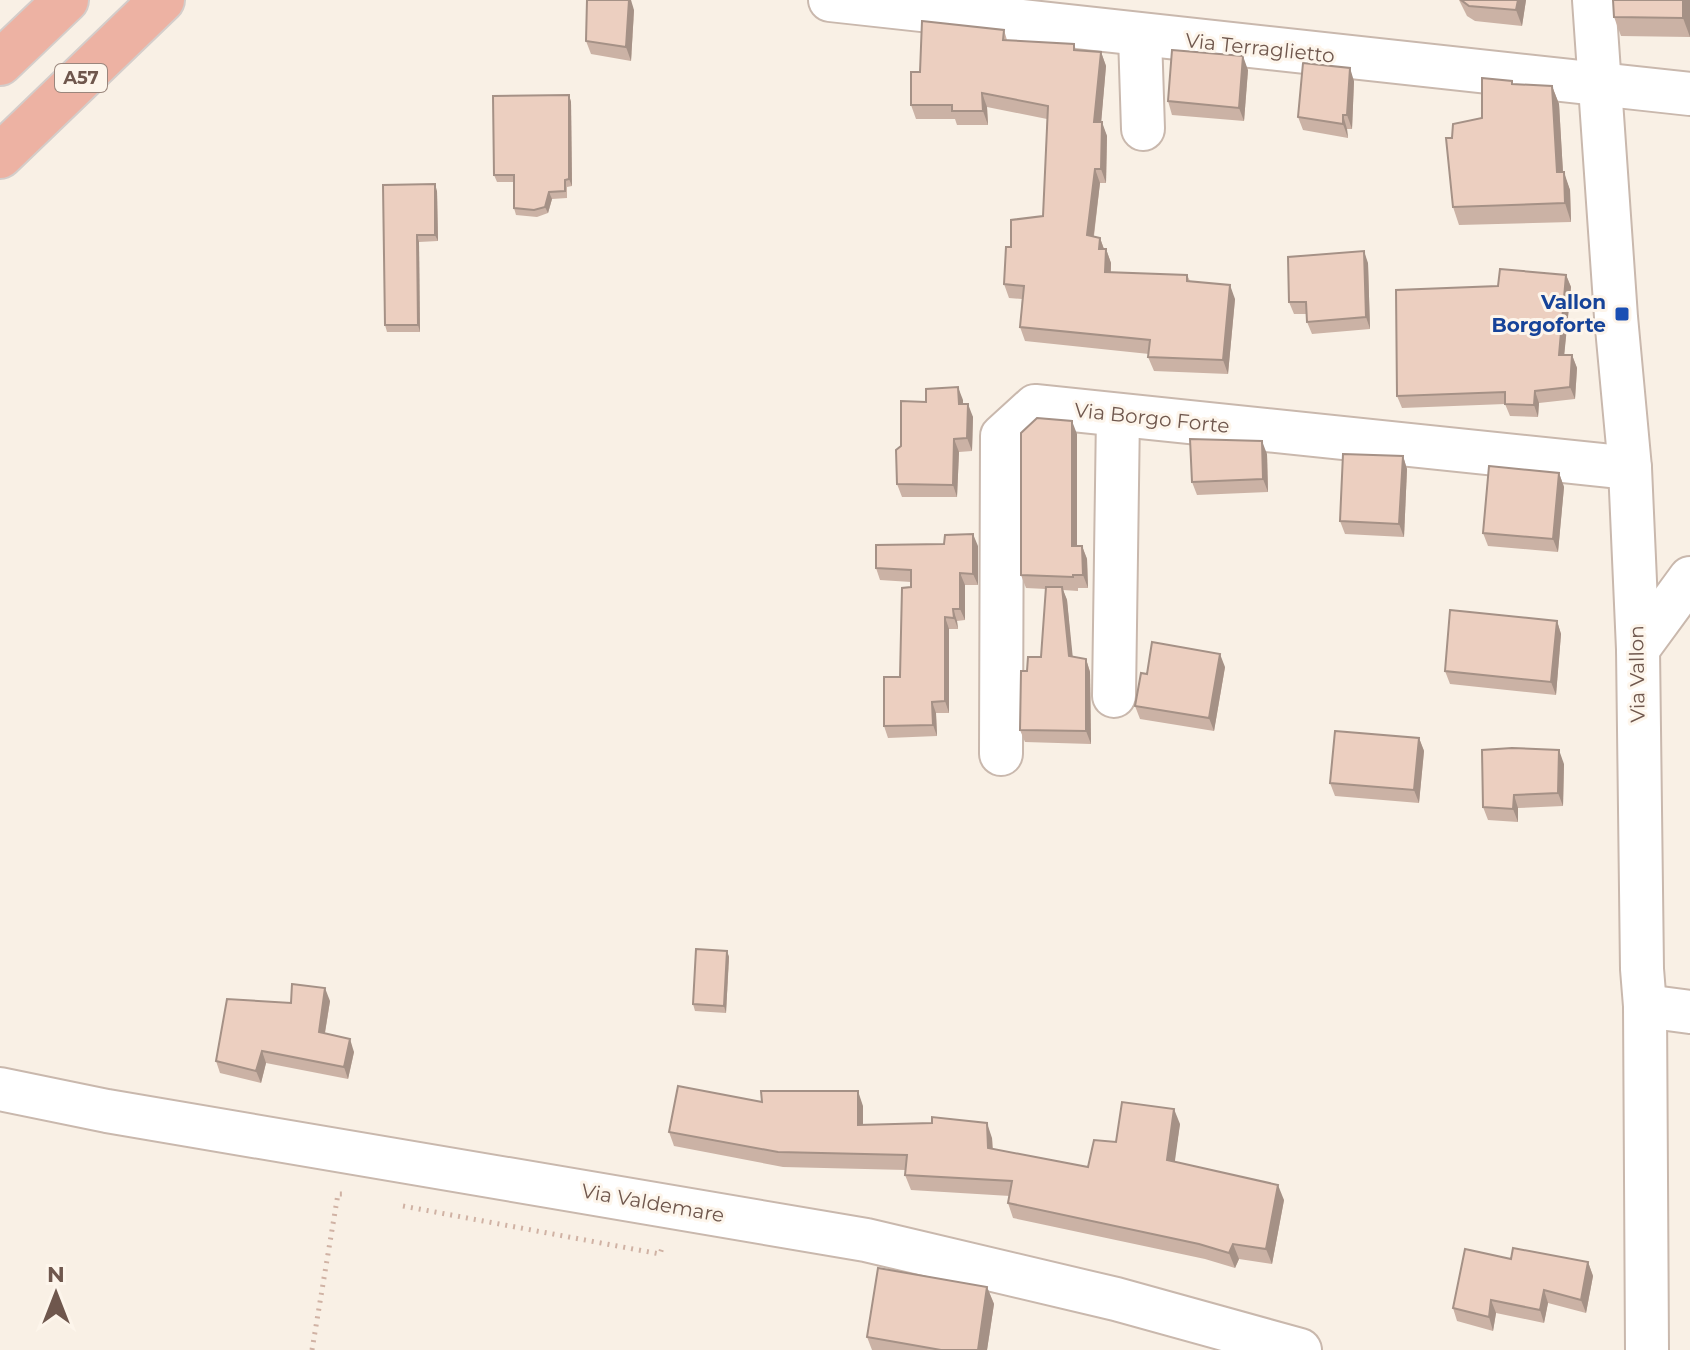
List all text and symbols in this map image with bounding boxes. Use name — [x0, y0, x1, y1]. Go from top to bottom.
street label: Via Terraglietto — [1184, 28, 1336, 68]
road number: A57 — [55, 64, 107, 92]
place label: Vallon Borgoforte — [1491, 290, 1606, 337]
marker: Vallon Borgoforte — [1613, 305, 1631, 323]
street label: Via Borgo Forte — [1073, 398, 1231, 438]
street label: Via Vallon — [1624, 625, 1650, 723]
street label: Via Valdemare — [580, 1179, 726, 1227]
north arrow — [16, 1254, 96, 1334]
text: N — [47, 1261, 65, 1288]

